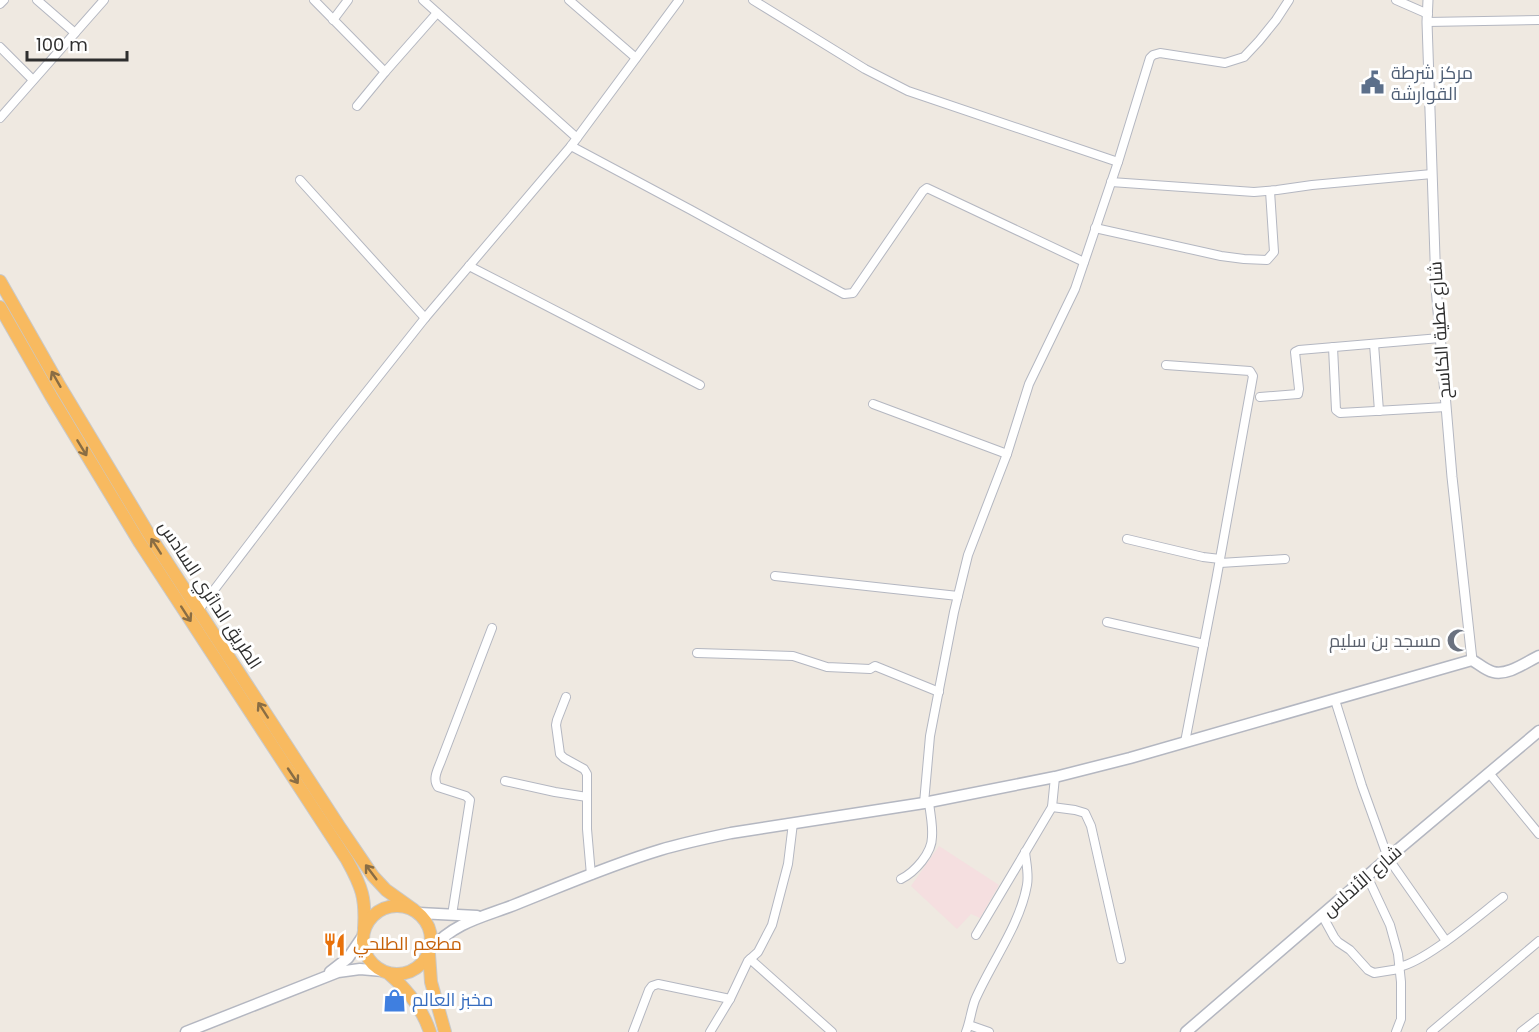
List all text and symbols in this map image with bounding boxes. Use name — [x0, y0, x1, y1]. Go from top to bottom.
scale bar — [27, 24, 128, 62]
text: 100 m — [36, 32, 88, 57]
place label: مركز شرطة القوارشة — [1391, 60, 1473, 106]
public building icon: مركز شرطة القوارشة — [1360, 70, 1386, 96]
street label: شارع عطية الكاسح — [1422, 261, 1457, 399]
one-way arrow — [50, 371, 62, 388]
one-way arrow — [77, 439, 89, 456]
street label: الطريق الدائري السادس — [151, 516, 268, 675]
one-way arrow — [150, 538, 162, 555]
one-way arrow — [179, 605, 192, 622]
place label: مسجد بن سليم — [1329, 628, 1441, 653]
mosque icon: مسجد بن سليم — [1446, 628, 1472, 654]
one-way arrow — [256, 701, 269, 718]
one-way arrow — [287, 768, 299, 784]
street label: شارع الأندلس — [1317, 839, 1407, 922]
one-way arrow — [365, 864, 377, 880]
restaurant icon: مطعم الطلحي — [322, 931, 348, 957]
place label: مطعم الطلحي — [353, 931, 462, 958]
shop icon: مخبز العالم — [381, 987, 407, 1013]
place label: مخبز العالم — [412, 987, 493, 1012]

